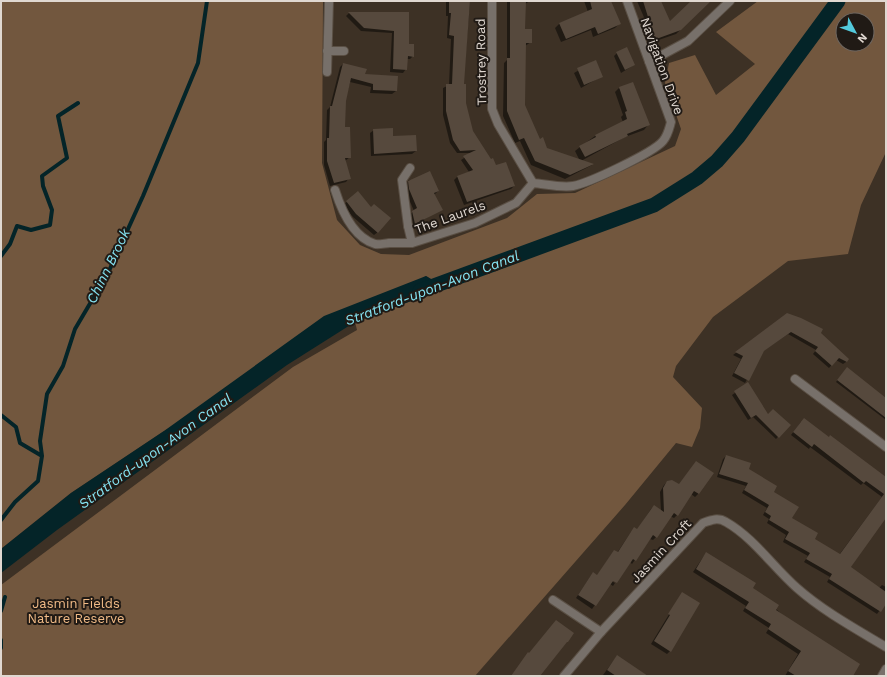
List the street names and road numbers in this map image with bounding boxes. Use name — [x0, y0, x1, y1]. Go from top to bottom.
street label: Navigation Drive — [637, 15, 687, 117]
street label: Trostrey Road — [473, 18, 489, 106]
street label: The Laurels — [413, 197, 488, 237]
street label: Jasmin Croft — [628, 516, 695, 586]

